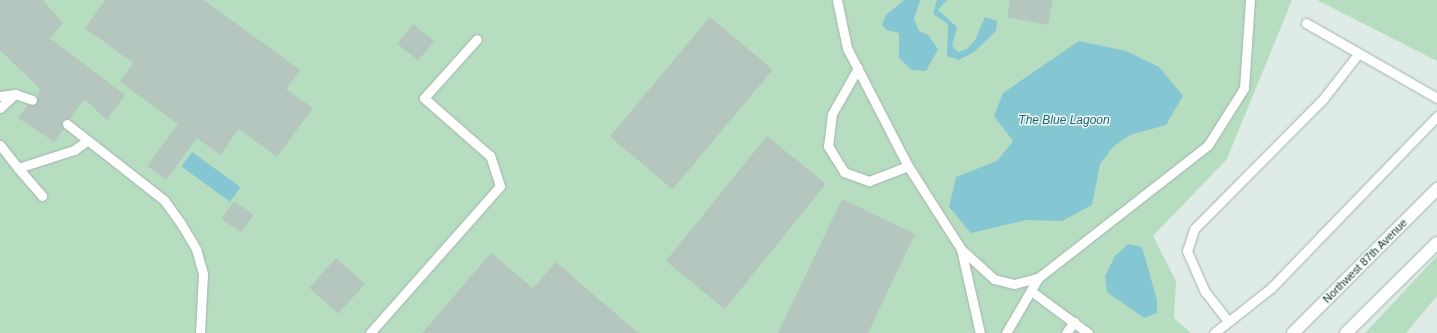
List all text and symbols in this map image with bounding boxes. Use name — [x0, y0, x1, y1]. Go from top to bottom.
water label: The Blue Lagoon — [1018, 114, 1110, 128]
street label: Northwest 87th Avenue — [1320, 216, 1410, 306]

